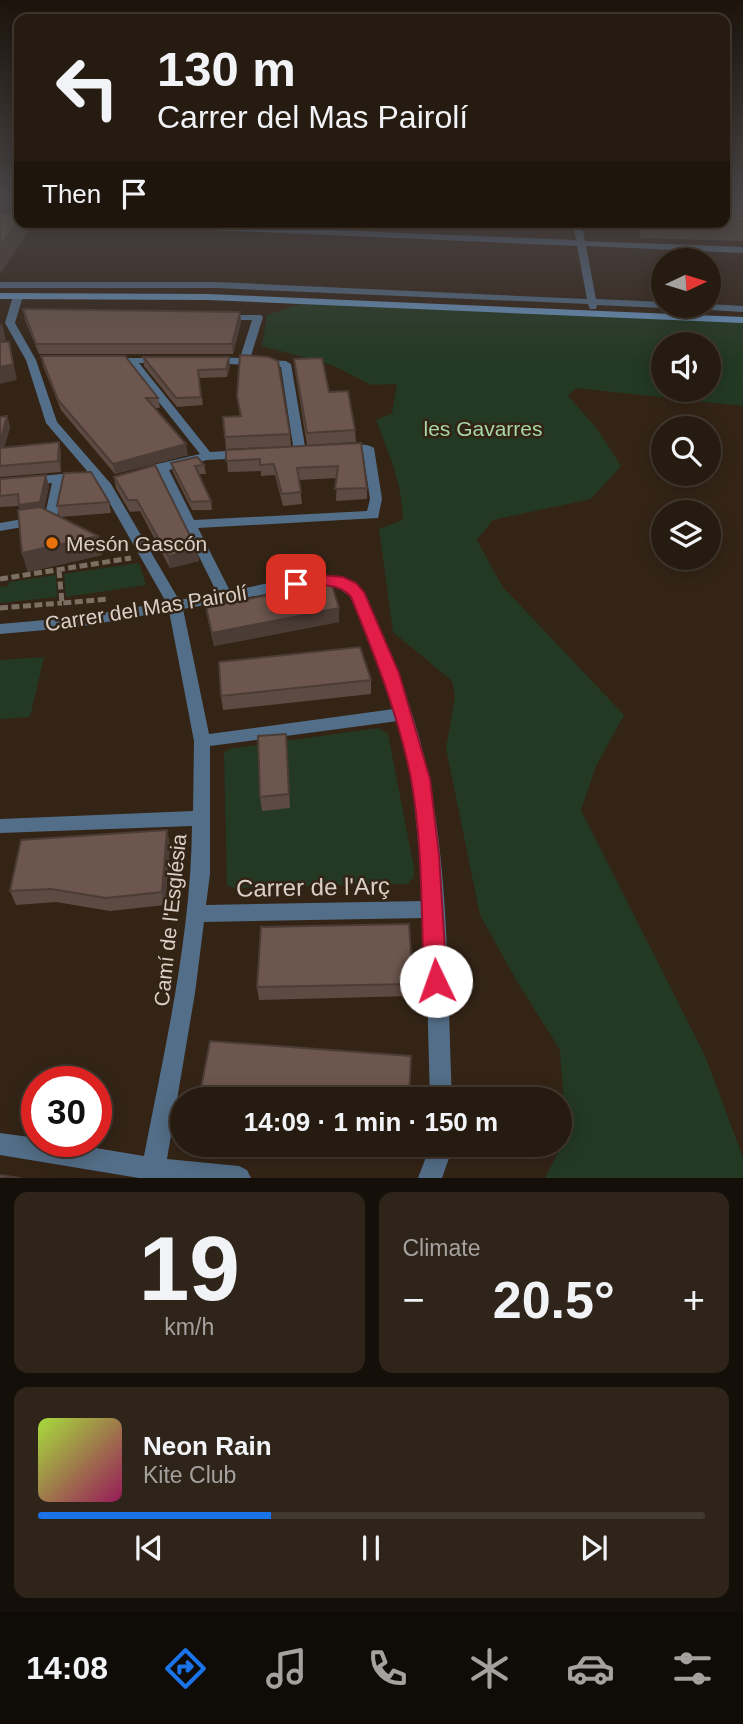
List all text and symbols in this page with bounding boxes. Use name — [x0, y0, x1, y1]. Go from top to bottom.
icon: left — [42, 42, 133, 133]
text: 130 m — [157, 42, 296, 96]
text: Carrer del Mas Pairolí — [157, 99, 468, 135]
icon: arrive — [115, 175, 153, 213]
text: Then — [42, 179, 101, 209]
north arrow — [651, 248, 721, 318]
map controls — [651, 248, 721, 570]
button: sound — [651, 332, 721, 402]
button: search — [651, 416, 721, 486]
park label: les Gavarres — [423, 417, 543, 440]
button: layers — [651, 500, 721, 570]
place label: Mesón Gascón — [66, 532, 207, 555]
marker: Mesón Gascón — [44, 535, 60, 551]
pin — [266, 554, 326, 614]
icon: arrive — [277, 565, 315, 603]
street label: Carrer del Mas Pairolí — [43, 581, 249, 635]
street label: Camí de l'Església — [150, 832, 191, 1007]
street label: Carrer de l'Arç — [236, 872, 390, 902]
position arrow — [399, 944, 473, 1018]
speed limit sign: 30 — [21, 1066, 112, 1157]
text: 14:09 · 1 min · 150 m — [244, 1107, 498, 1137]
text: 19 — [139, 1218, 240, 1319]
text: Climate — [403, 1235, 480, 1261]
text: 20.5° — [493, 1271, 615, 1329]
text: − — [403, 1279, 425, 1321]
text: + — [683, 1279, 705, 1321]
text: km/h — [164, 1314, 214, 1340]
text: Neon Rain — [143, 1431, 272, 1461]
text: Kite Club — [143, 1462, 236, 1488]
icon: previous — [130, 1529, 168, 1567]
icon: pause — [352, 1529, 390, 1567]
icon: next — [575, 1529, 613, 1567]
icon: directions — [161, 1644, 210, 1693]
icon: music — [262, 1644, 311, 1693]
icon: phone — [363, 1644, 412, 1693]
icon: climate — [465, 1644, 514, 1693]
icon: car — [566, 1644, 615, 1693]
icon: filters — [668, 1644, 717, 1693]
text: 14:08 — [26, 1650, 108, 1686]

